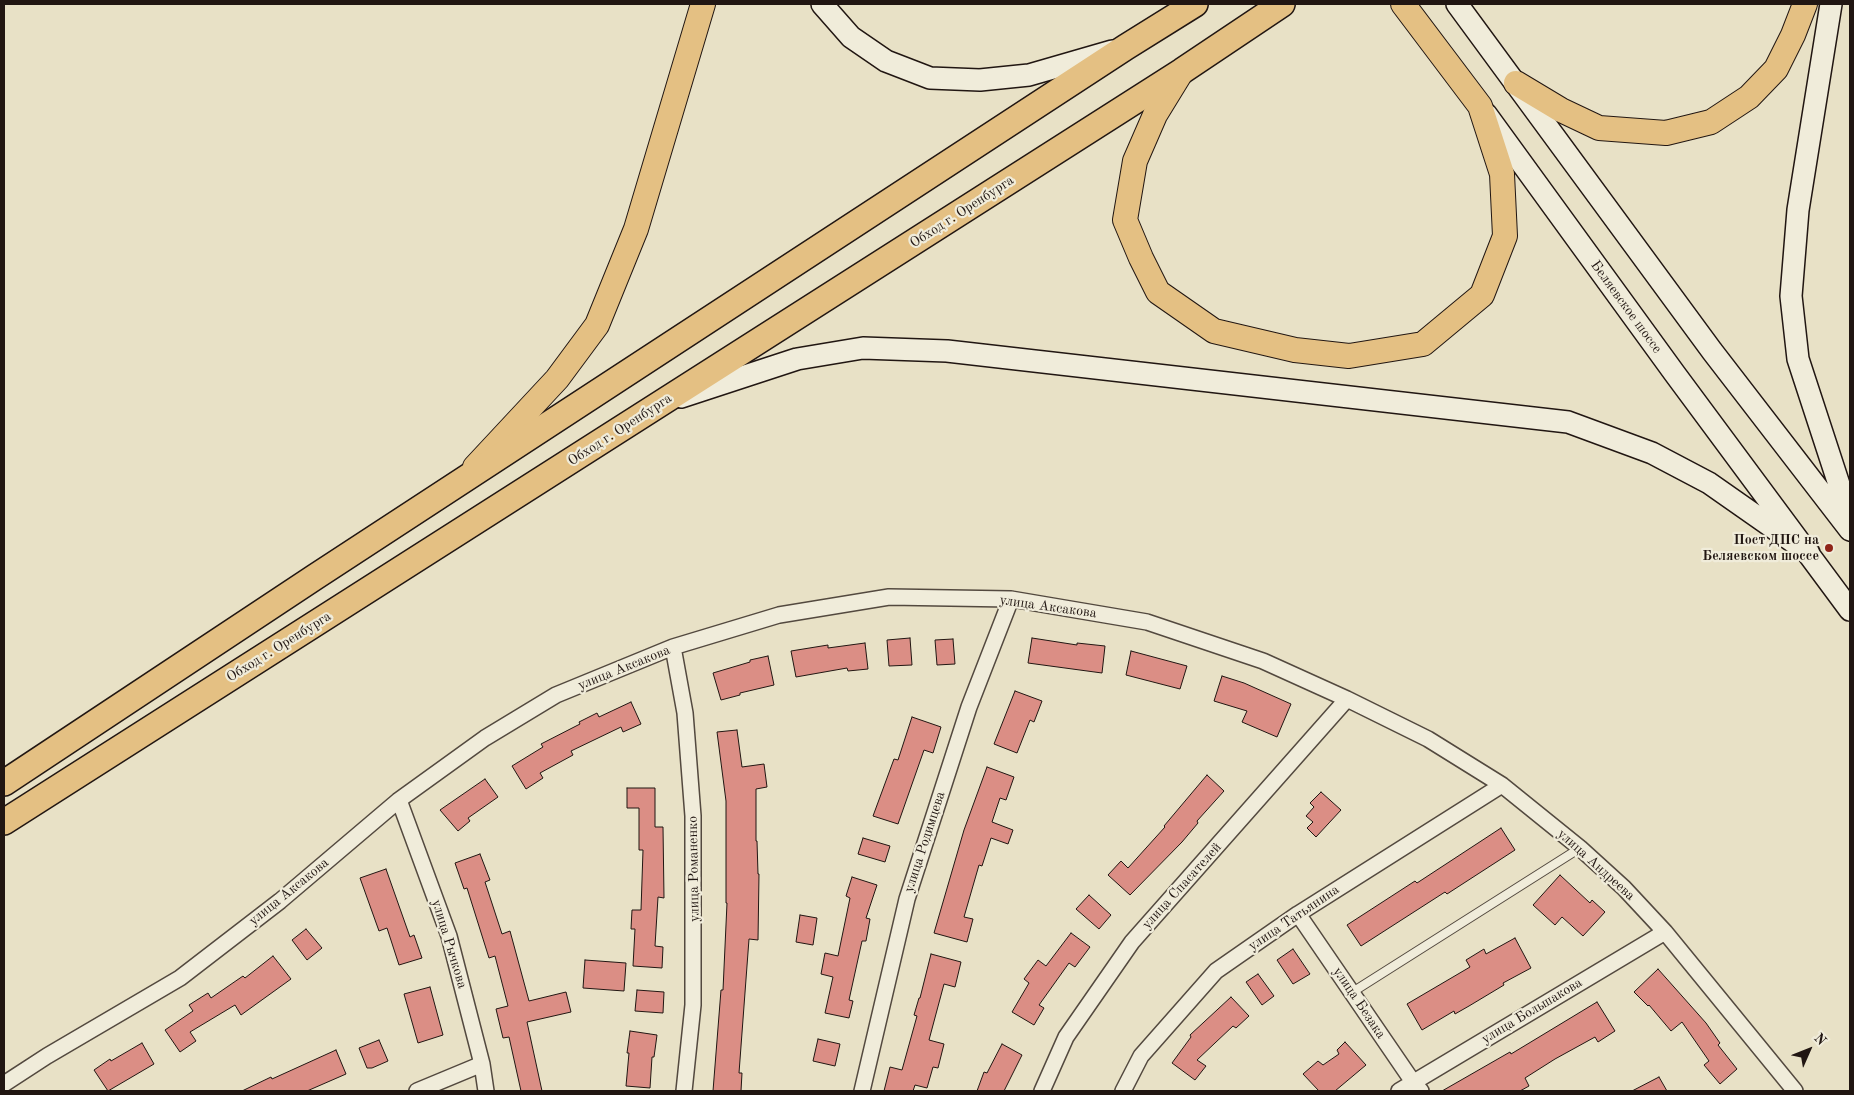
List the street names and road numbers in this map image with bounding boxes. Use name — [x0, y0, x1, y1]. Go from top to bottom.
street label: Обход г. Оренбурга — [907, 172, 1017, 252]
street label: Беляевское шоссе — [1587, 257, 1665, 357]
street label: Обход г. Оренбурга — [565, 390, 675, 470]
street label: улица Аксакова — [998, 592, 1098, 622]
street label: Обход г. Оренбурга — [224, 608, 334, 686]
street label: улица Аксакова — [575, 642, 673, 694]
street label: улица Родимцева — [901, 789, 949, 895]
street label: улица Романенко — [685, 816, 703, 922]
street label: улица Андреева — [1554, 826, 1638, 904]
street label: улица Спасателей — [1139, 839, 1225, 933]
street label: улица Аксакова — [246, 855, 332, 929]
street label: улица Татьянина — [1245, 881, 1343, 955]
street label: улица Рычкова — [427, 897, 471, 991]
street label: улица Безака — [1329, 964, 1389, 1042]
street label: улица Большакова — [1479, 974, 1585, 1048]

